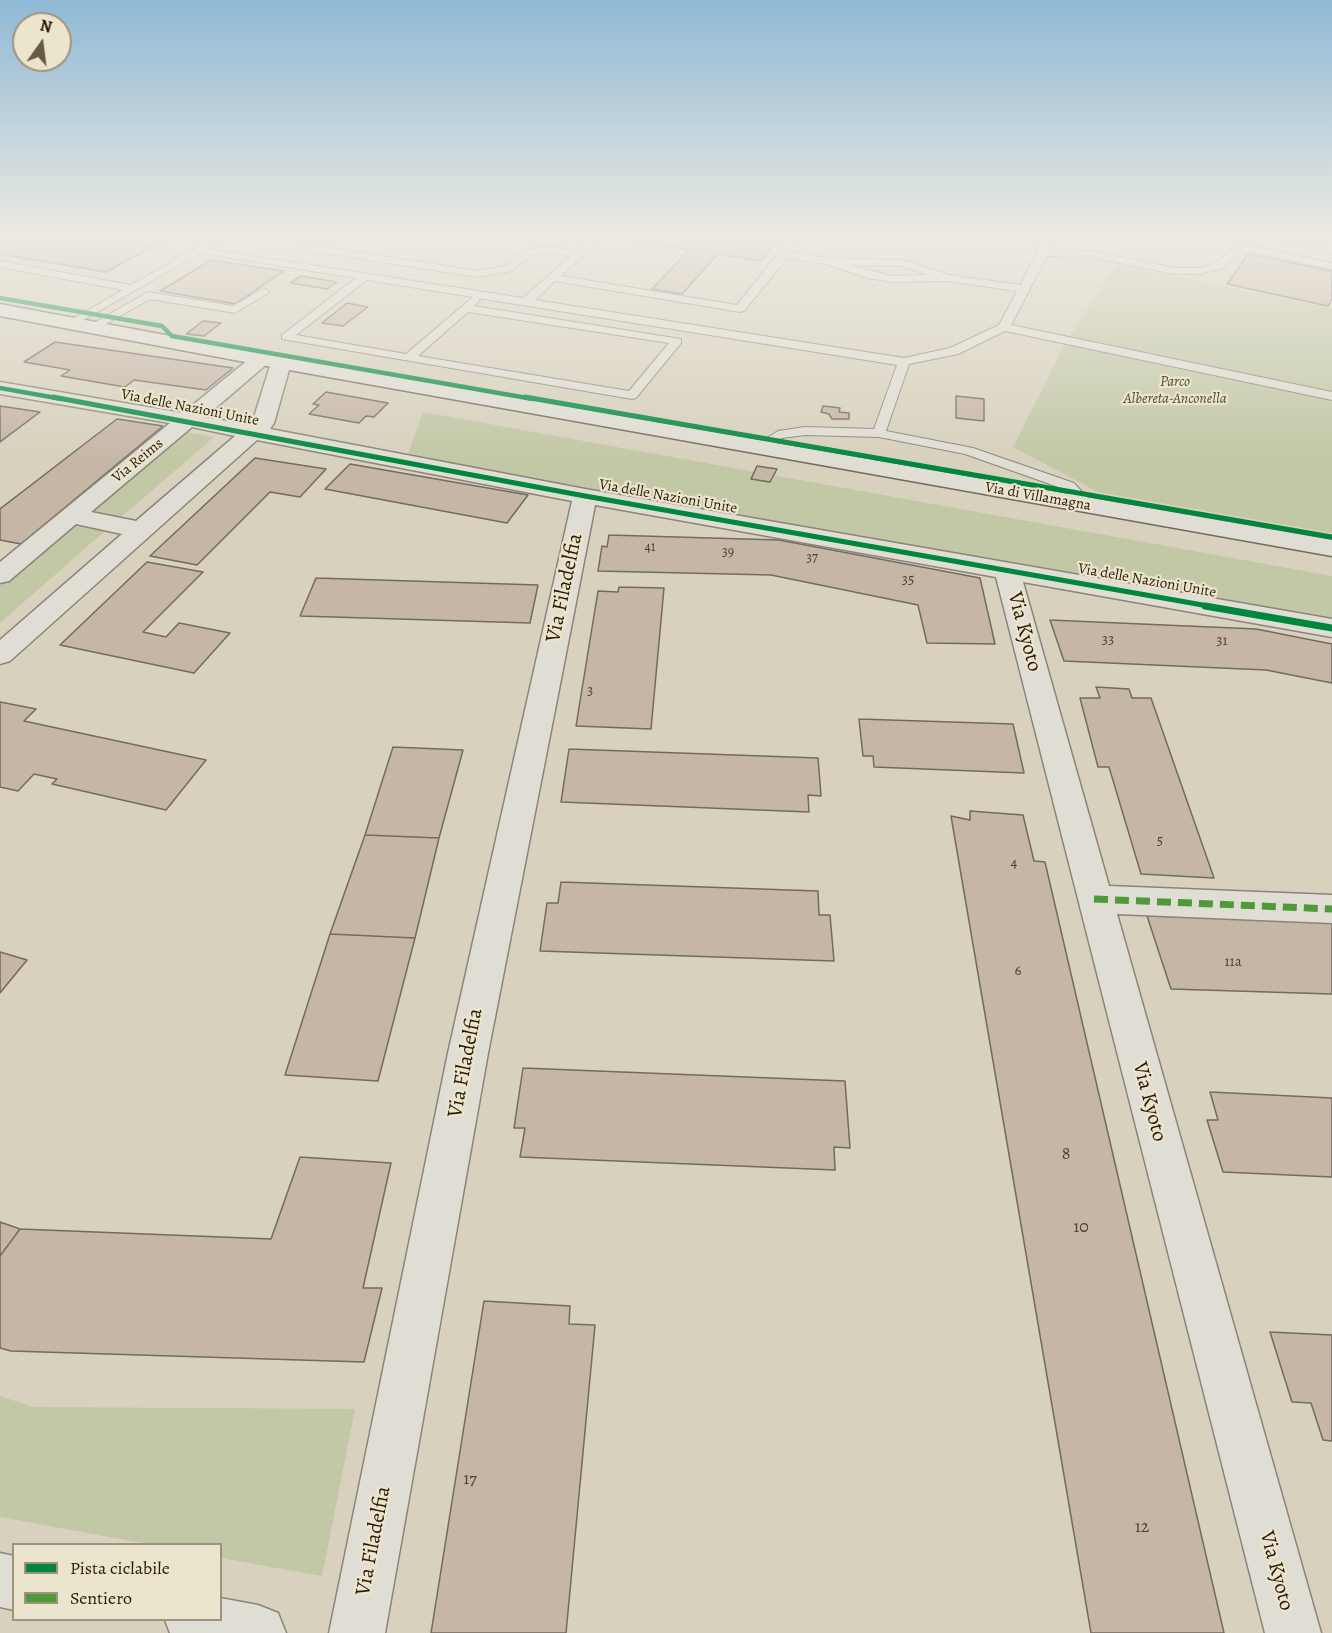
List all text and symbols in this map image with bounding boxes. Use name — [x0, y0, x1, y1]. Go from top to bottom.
north arrow — [12, 12, 72, 72]
text: N — [38, 14, 54, 39]
park label: Parco Albereta-Anconella — [1123, 373, 1227, 408]
street label: Via delle Nazioni Unite — [120, 386, 260, 430]
street label: Via Reims — [109, 435, 167, 487]
street label: Via delle Nazioni Unite — [597, 476, 739, 518]
street label: Via di Villamagna — [984, 479, 1092, 515]
street label: Via Filadelfia — [541, 531, 589, 645]
house number: 41 — [644, 540, 656, 556]
house number: 39 — [722, 545, 734, 561]
house number: 37 — [806, 551, 818, 567]
street label: Via delle Nazioni Unite — [1076, 560, 1218, 602]
house number: 35 — [902, 571, 914, 589]
street label: Via Kyoto — [1001, 589, 1047, 675]
house number: 33 — [1102, 631, 1114, 649]
house number: 31 — [1216, 632, 1228, 650]
house number: 3 — [587, 682, 593, 700]
house number: 5 — [1157, 832, 1163, 850]
house number: 4 — [1011, 854, 1017, 872]
house number: 11a — [1224, 953, 1242, 971]
house number: 6 — [1015, 962, 1021, 980]
street label: Via Filadelfia — [443, 1006, 489, 1120]
street label: Via Kyoto — [1126, 1059, 1172, 1145]
house number: 8 — [1062, 1144, 1070, 1166]
house number: 10 — [1073, 1217, 1089, 1239]
house number: 17 — [463, 1469, 477, 1491]
street label: Via Filadelfia — [351, 1484, 397, 1598]
house number: 12 — [1135, 1517, 1149, 1539]
street label: Via Kyoto — [1253, 1528, 1299, 1614]
legend — [12, 1543, 222, 1621]
text: Pista ciclabile — [70, 1556, 170, 1580]
text: Sentiero — [70, 1586, 132, 1610]

